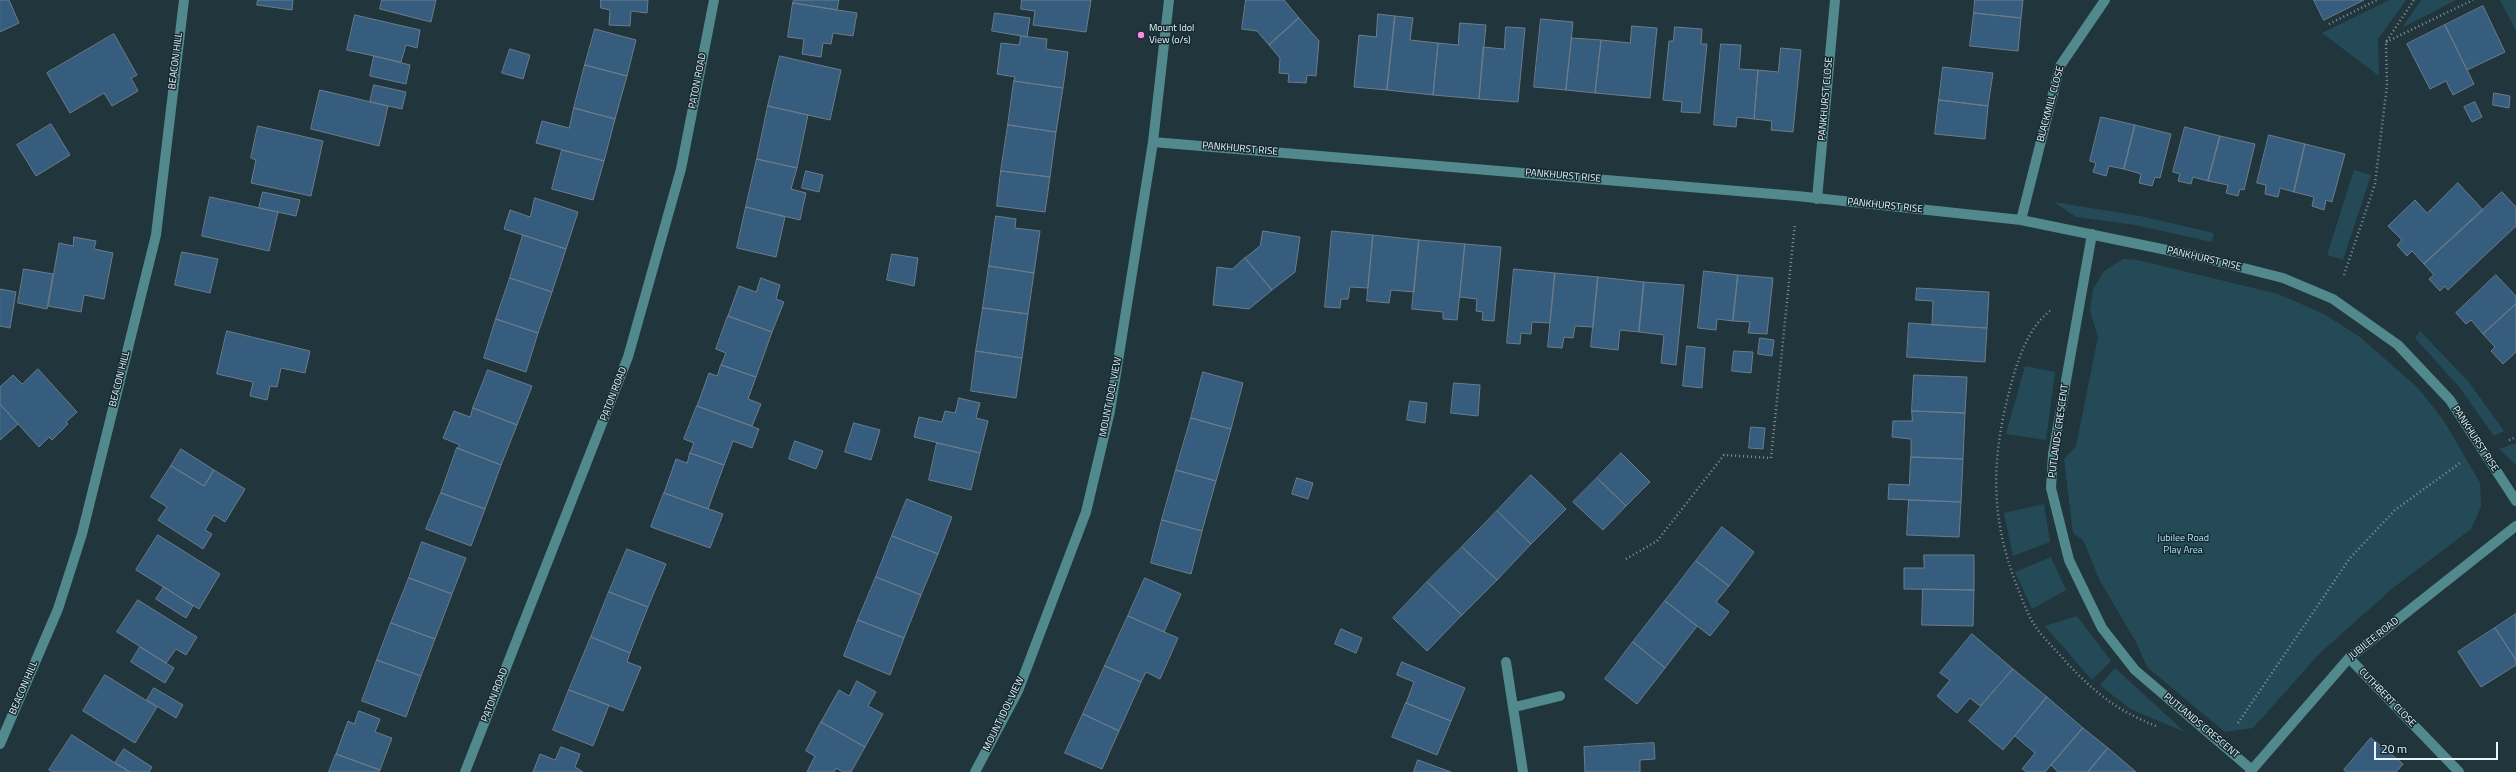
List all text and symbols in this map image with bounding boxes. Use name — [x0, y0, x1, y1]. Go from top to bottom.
place label: Mount Idol View (o/s) — [1149, 23, 1194, 46]
marker: Mount Idol View (o/s) — [1136, 30, 1146, 40]
street label: BEACON HILL — [167, 32, 185, 90]
street label: PATON ROAD — [687, 52, 709, 110]
street label: PANKHURST CLOSE — [1816, 57, 1836, 141]
street label: BLACKMILL CLOSE — [2035, 65, 2067, 143]
street label: PANKHURST RISE — [1202, 140, 1278, 158]
street label: PANKHURST RISE — [1525, 167, 1601, 185]
street label: PANKHURST RISE — [1847, 196, 1923, 216]
street label: PANKHURST RISE — [2166, 245, 2242, 273]
street label: BEACON HILL — [107, 350, 133, 408]
street label: MOUNT IDOL VIEW — [1097, 356, 1125, 438]
street label: PATON ROAD — [598, 365, 630, 423]
street label: PUTLANDS CRESCENT — [2046, 383, 2072, 479]
street label: PANKHURST RISE — [2449, 404, 2501, 474]
park label: Jubilee Road Play Area — [2157, 533, 2209, 556]
street label: JUBILEE ROAD — [2347, 615, 2401, 663]
street label: BEACON HILL — [7, 659, 41, 717]
street label: PATON ROAD — [479, 666, 511, 724]
street label: CUTHBERT CLOSE — [2356, 666, 2418, 730]
street label: MOUNT IDOL VIEW — [981, 675, 1027, 753]
street label: PUTLANDS CRESCENT — [2161, 691, 2241, 761]
scale bar — [2376, 734, 2500, 760]
text: 20 m — [2381, 739, 2407, 758]

